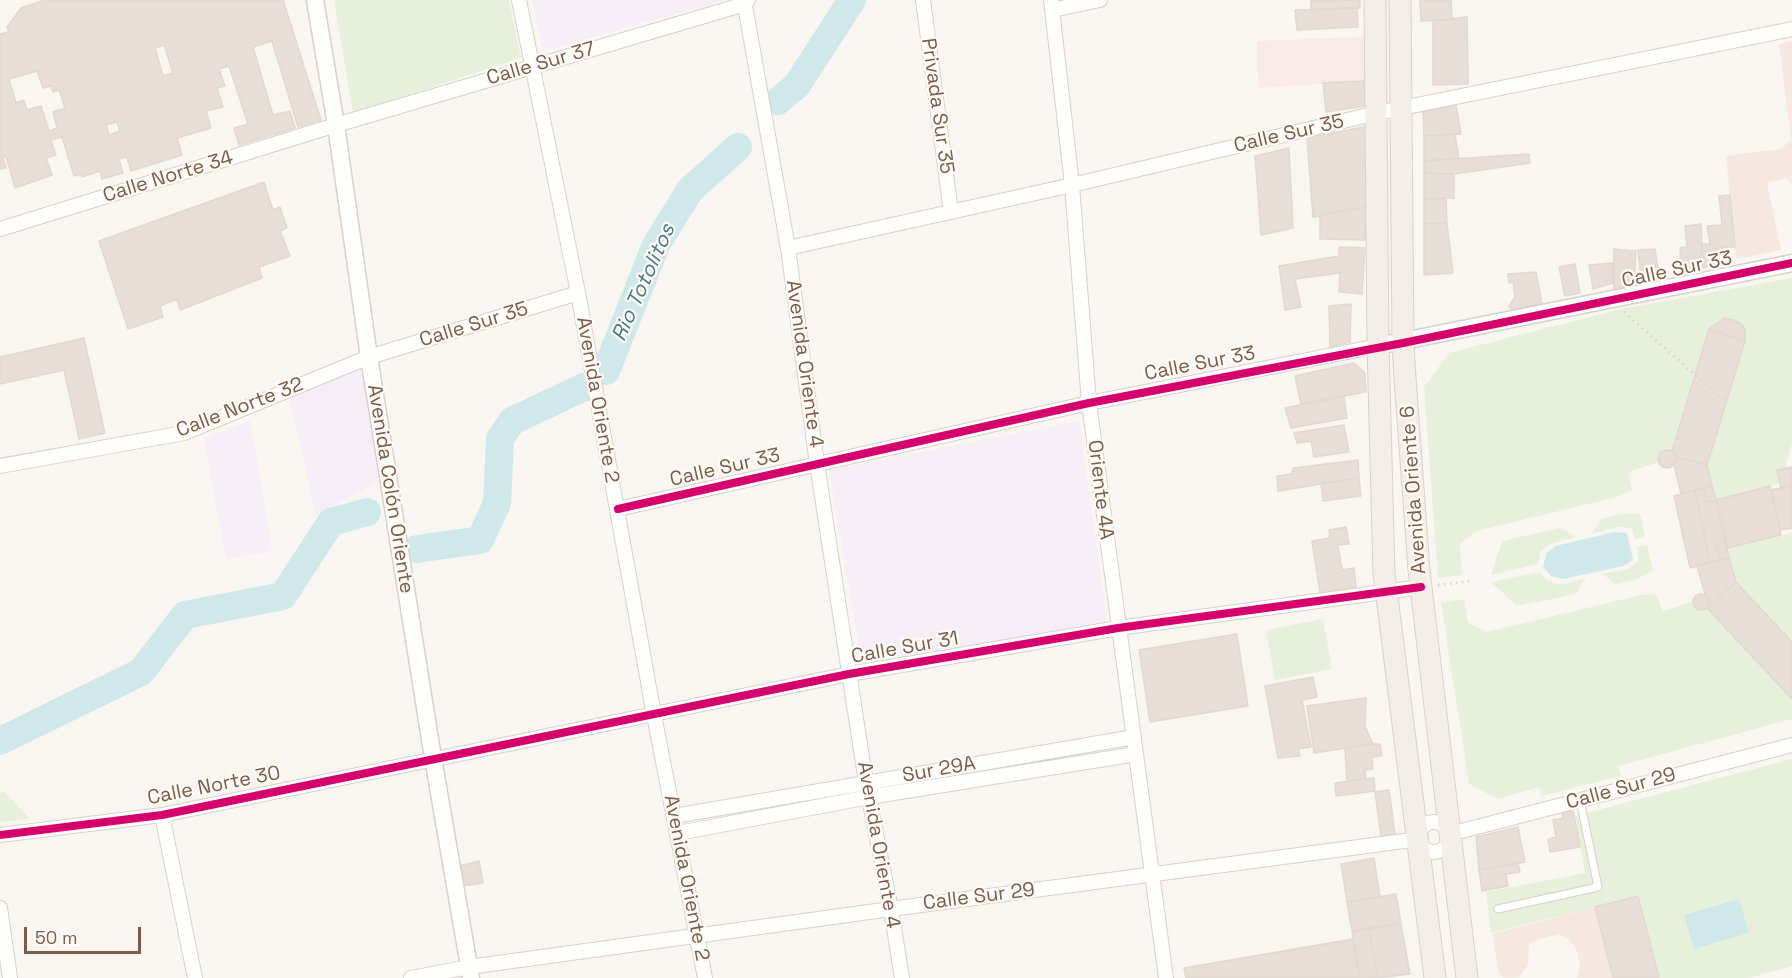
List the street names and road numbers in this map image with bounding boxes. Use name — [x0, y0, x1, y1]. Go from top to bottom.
street label: Calle Sur 37 — [484, 37, 598, 91]
street label: Privada Sur 35 — [916, 37, 958, 175]
street label: Calle Sur 35 — [1232, 110, 1346, 158]
street label: Calle Norte 34 — [100, 146, 236, 208]
street label: Calle Sur 33 — [1620, 247, 1734, 293]
street label: Avenida Oriente 4 — [780, 279, 828, 449]
street label: Calle Sur 35 — [417, 297, 531, 353]
street label: Avenida Oriente 2 — [571, 315, 623, 485]
street label: Calle Sur 33 — [1143, 341, 1257, 387]
street label: Calle Norte 32 — [173, 373, 307, 443]
street label: Avenida Colón Oriente — [362, 383, 418, 595]
street label: Avenida Oriente 6 — [1396, 405, 1432, 575]
street label: Oriente 4A — [1082, 439, 1118, 541]
street label: Calle Sur 33 — [668, 444, 782, 492]
street label: Calle Sur 31 — [850, 627, 960, 669]
street label: Sur 29A — [900, 752, 978, 788]
street label: Avenida Oriente 4 — [852, 760, 904, 930]
street label: Calle Norte 30 — [145, 761, 283, 811]
street label: Calle Sur 29 — [1564, 763, 1678, 815]
street label: Avenida Oriente 2 — [658, 793, 714, 963]
street label: Calle Sur 29 — [922, 878, 1036, 916]

